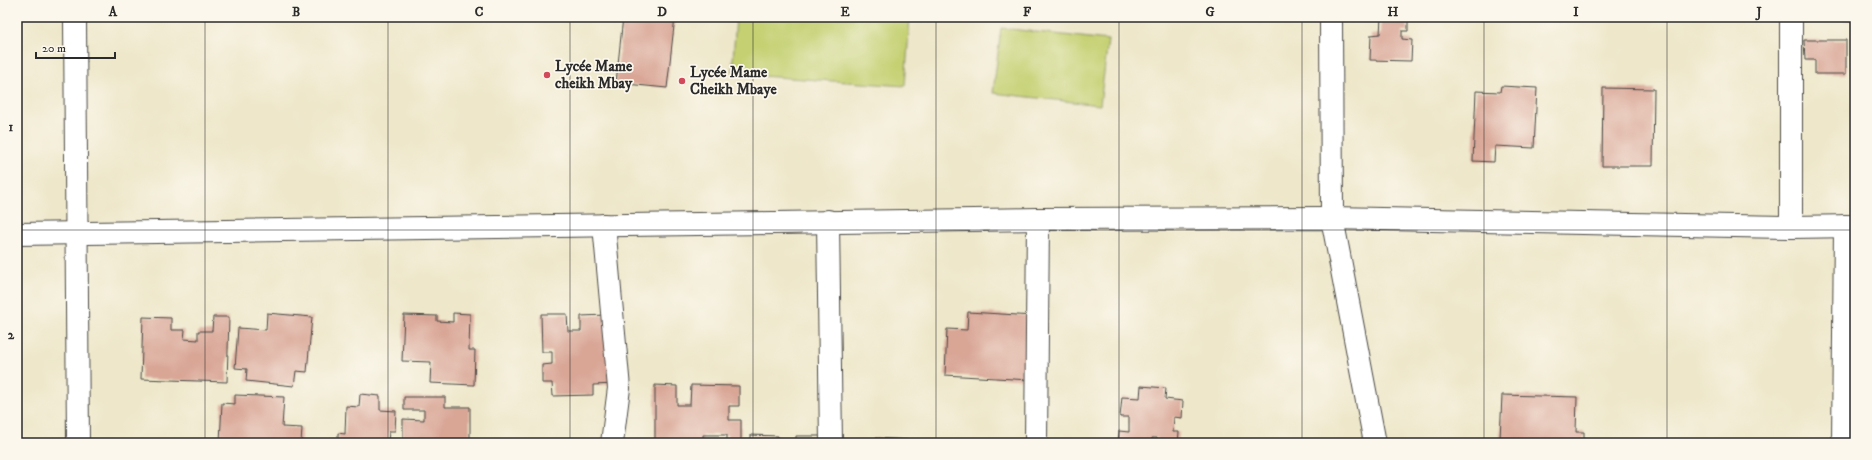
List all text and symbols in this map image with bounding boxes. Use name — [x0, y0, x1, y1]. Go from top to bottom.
text: A — [108, 4, 118, 20]
text: B — [292, 4, 300, 20]
text: C — [475, 4, 484, 20]
text: D — [657, 4, 667, 20]
text: E — [840, 4, 850, 20]
text: F — [1023, 4, 1032, 20]
text: G — [1205, 4, 1215, 20]
text: H — [1388, 4, 1399, 20]
text: I — [1573, 4, 1579, 20]
text: J — [1754, 4, 1762, 21]
scale bar — [36, 34, 115, 60]
text: 20 m — [42, 41, 66, 56]
place label: Lycée Mame cheikh Mbay — [555, 57, 633, 93]
place label: Lycée Mame Cheikh Mbaye — [690, 63, 778, 99]
marker: Lycée Mame cheikh Mbay — [542, 70, 552, 80]
marker: Lycée Mame Cheikh Mbaye — [677, 76, 687, 86]
text: 1 — [9, 119, 14, 135]
text: 2 — [8, 327, 15, 343]

